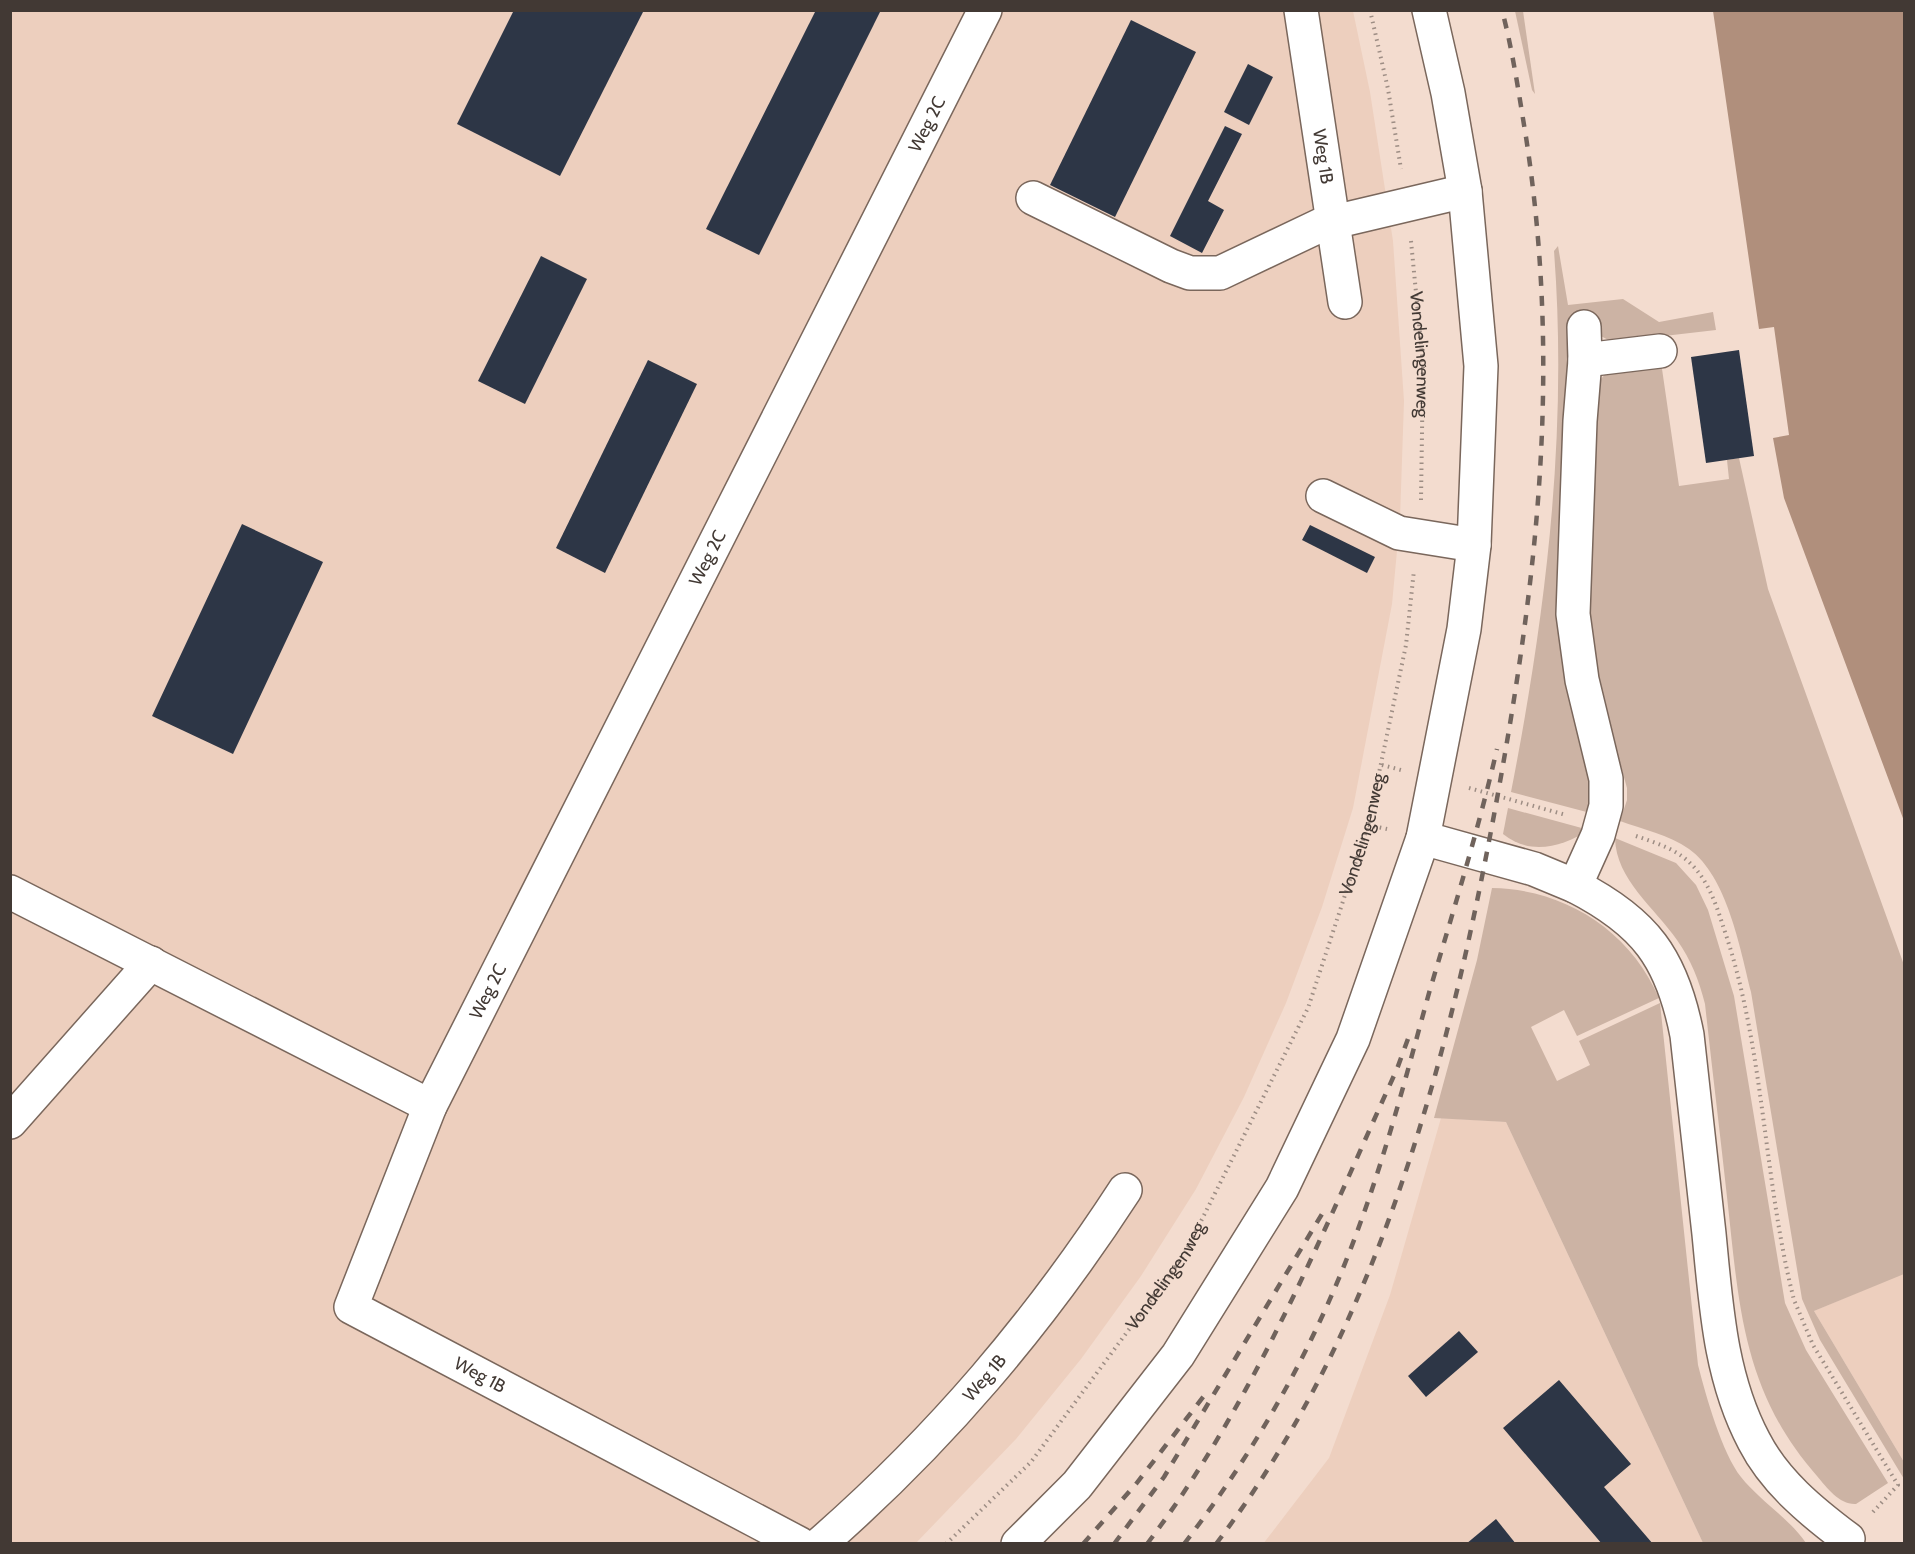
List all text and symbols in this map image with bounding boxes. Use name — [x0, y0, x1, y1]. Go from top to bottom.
street label: Weg 2C — [904, 93, 950, 156]
street label: Weg 1B — [1308, 127, 1338, 186]
street label: Vondelingenweg — [1405, 290, 1434, 419]
street label: Weg 2C — [684, 527, 731, 589]
street label: Vondelingenweg — [1335, 770, 1390, 898]
street label: Weg 2C — [465, 960, 511, 1023]
street label: Vondelingenweg — [1121, 1217, 1210, 1335]
street label: Weg 1B — [958, 1350, 1011, 1406]
street label: Weg 1B — [450, 1352, 510, 1398]

